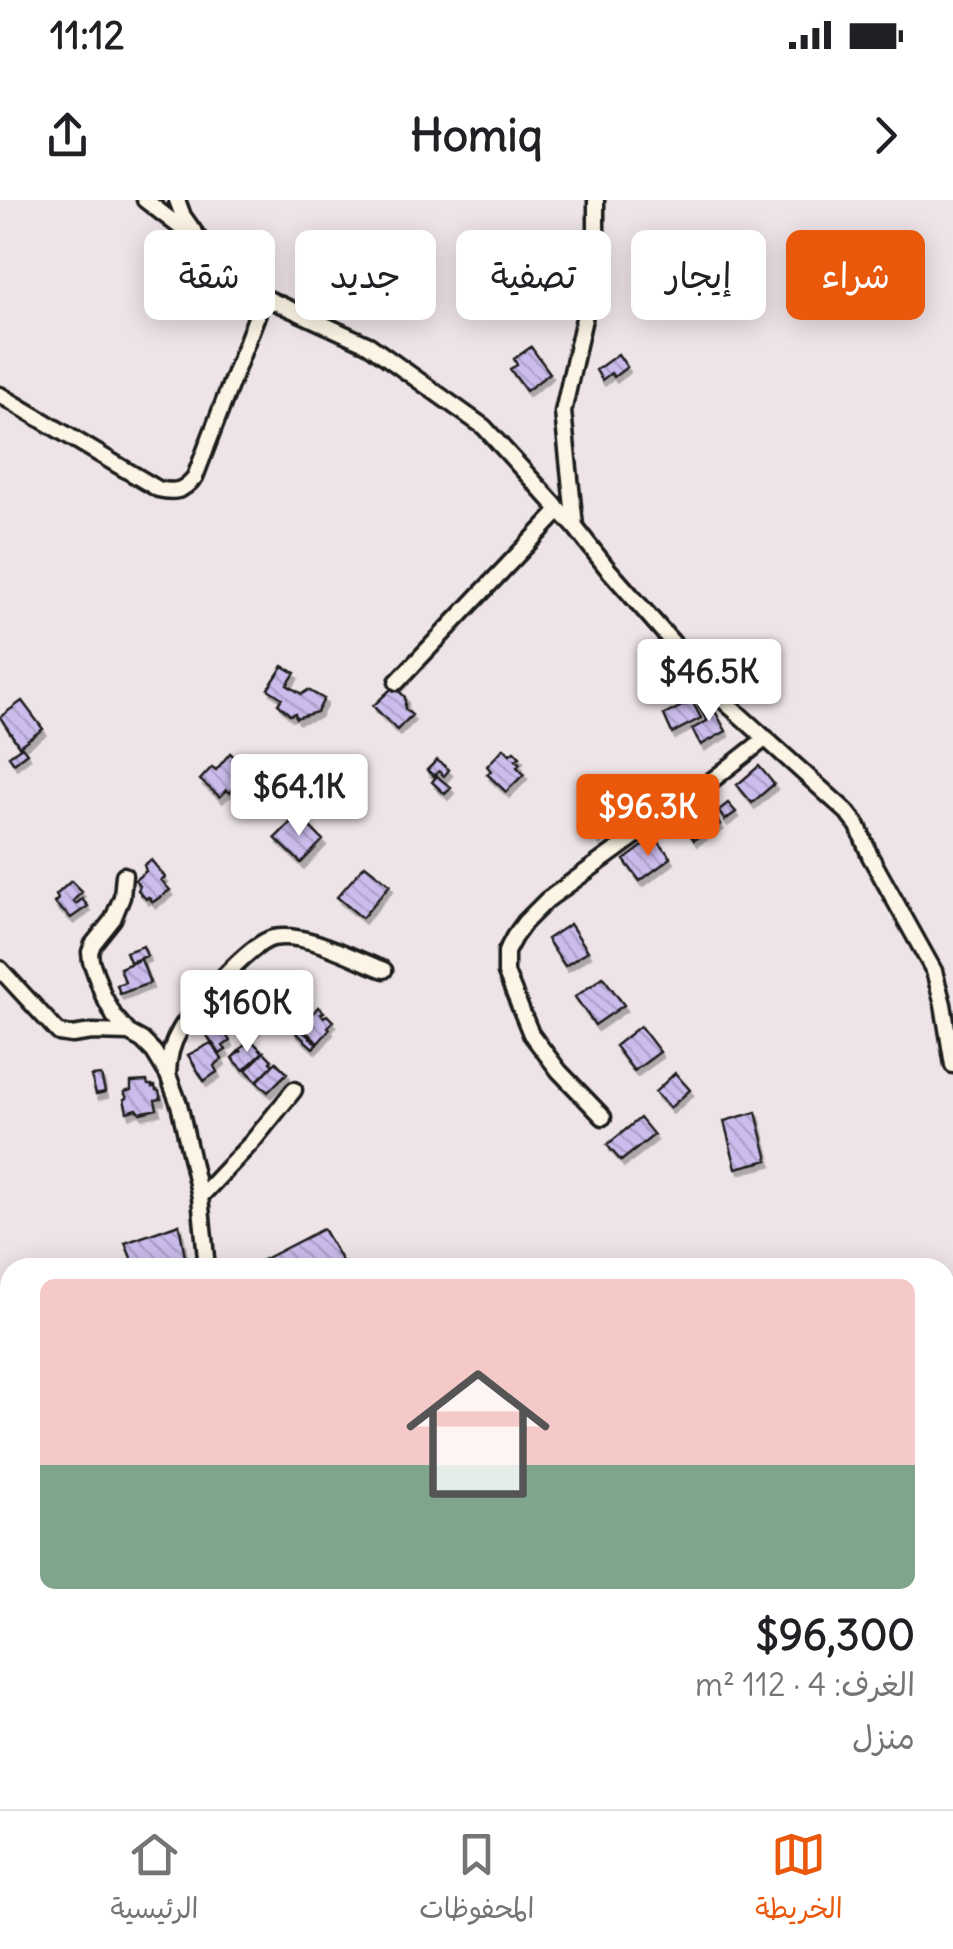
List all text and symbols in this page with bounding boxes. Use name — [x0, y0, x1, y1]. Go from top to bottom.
text: 11:12 — [50, 12, 125, 59]
text: Homiq — [410, 107, 543, 163]
icon: share — [40, 108, 95, 163]
icon: forward — [858, 108, 913, 163]
chip: شقة — [144, 230, 275, 320]
chip: جديد — [295, 230, 436, 320]
chip: تصفية — [456, 230, 611, 320]
chip: إيجار — [631, 230, 766, 320]
chip: شراء — [786, 230, 925, 320]
pin: $46.5K — [628, 639, 790, 724]
text: $46.5K — [659, 651, 759, 692]
pin: $64.1K — [218, 754, 380, 839]
text: $64.1K — [253, 766, 345, 807]
pin: $96.3K — [567, 774, 729, 859]
text: $96.3K — [598, 786, 698, 827]
pin: $160K — [177, 970, 317, 1055]
text: $160K — [202, 982, 292, 1023]
icon: home — [388, 1344, 568, 1524]
text: $96,300 — [755, 1609, 915, 1661]
text: الغرف: 4 · 112 m² — [695, 1664, 915, 1705]
text: منزل — [852, 1717, 915, 1758]
tab: الرئيسية — [110, 1827, 198, 1933]
tab: المحفوظات — [419, 1827, 534, 1933]
tab: الخريطة — [755, 1827, 843, 1933]

